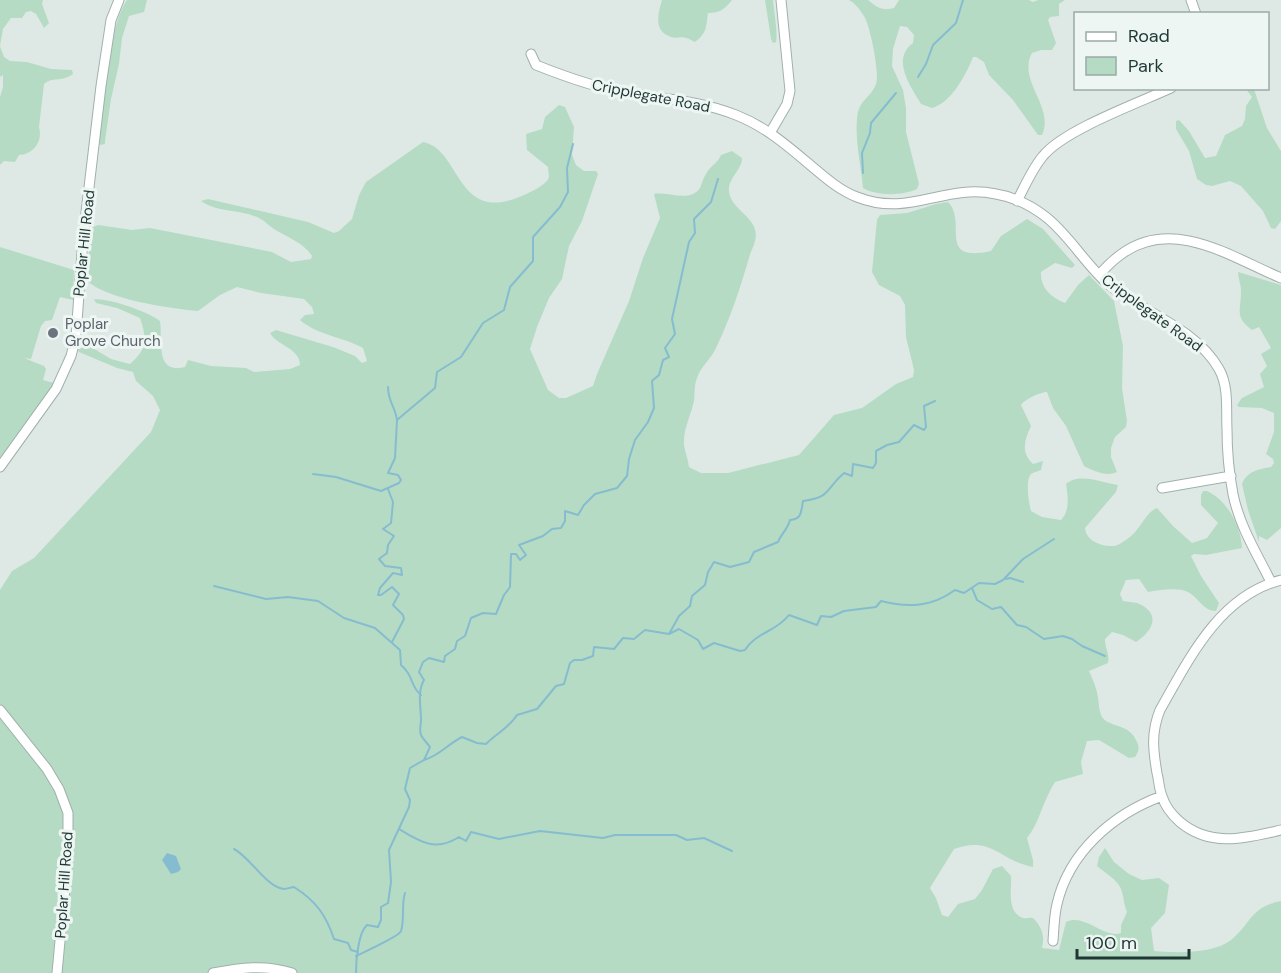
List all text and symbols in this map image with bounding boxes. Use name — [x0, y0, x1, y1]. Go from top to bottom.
legend — [1074, 12, 1269, 90]
text: Road — [1128, 24, 1170, 48]
text: Park — [1128, 54, 1164, 78]
street label: Cripplegate Road — [590, 75, 712, 117]
street label: Poplar Hill Road — [68, 189, 100, 297]
street label: Cripplegate Road — [1098, 270, 1206, 356]
place label: Poplar Grove Church — [65, 314, 161, 351]
marker: Poplar Grove Church — [46, 326, 60, 340]
street label: Poplar Hill Road — [50, 831, 78, 939]
scale bar — [1077, 922, 1190, 960]
text: 100 m — [1086, 931, 1137, 955]

